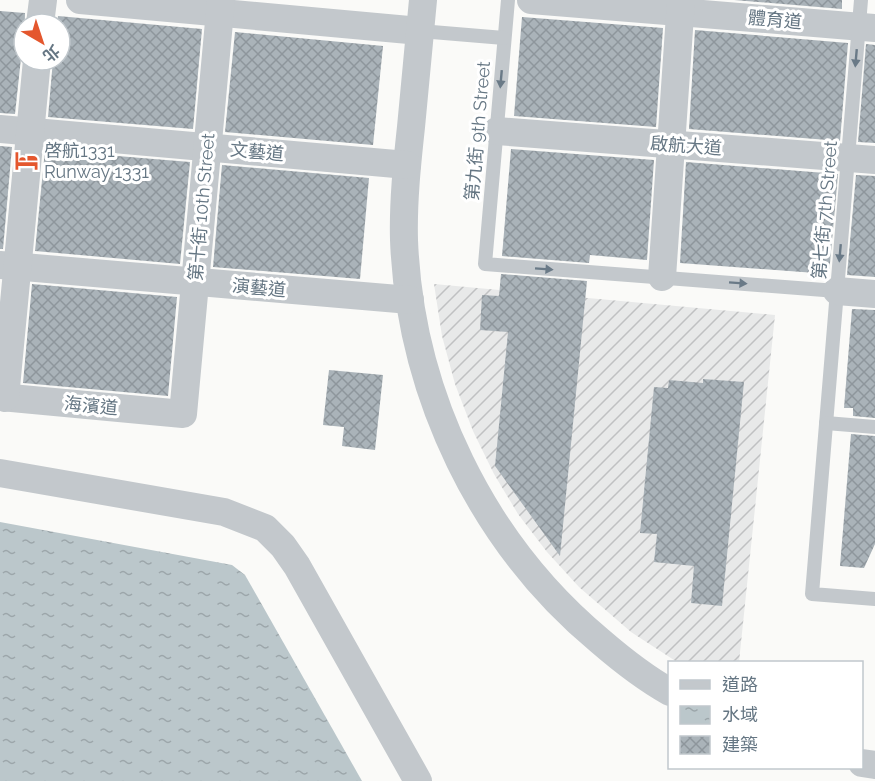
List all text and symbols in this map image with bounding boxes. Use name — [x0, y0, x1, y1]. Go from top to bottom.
street label: 體育道 — [747, 7, 803, 32]
north arrow — [12, 12, 72, 72]
text: 北 — [39, 41, 63, 66]
one-way arrow — [851, 49, 861, 68]
street label: 第九街 9th Street — [461, 60, 494, 202]
one-way arrow — [496, 70, 506, 89]
street label: 第十街 10th Street — [185, 132, 218, 282]
street label: 啟航大道 — [649, 133, 723, 158]
street label: 文藝道 — [229, 139, 285, 164]
place label: 啓航1331 Runway 1331 — [44, 140, 149, 182]
street label: 第七街 7th Street — [808, 140, 841, 280]
hotel icon: 啓航1331 Runway 1331 — [13, 148, 39, 174]
one-way arrow — [835, 243, 845, 262]
one-way arrow — [534, 264, 553, 273]
street label: 演藝道 — [231, 275, 287, 300]
one-way arrow — [728, 279, 747, 288]
street label: 海濱道 — [63, 393, 119, 418]
legend — [668, 661, 863, 769]
text: 道路 — [722, 674, 758, 695]
text: 水域 — [722, 704, 758, 725]
text: 建築 — [722, 734, 758, 755]

